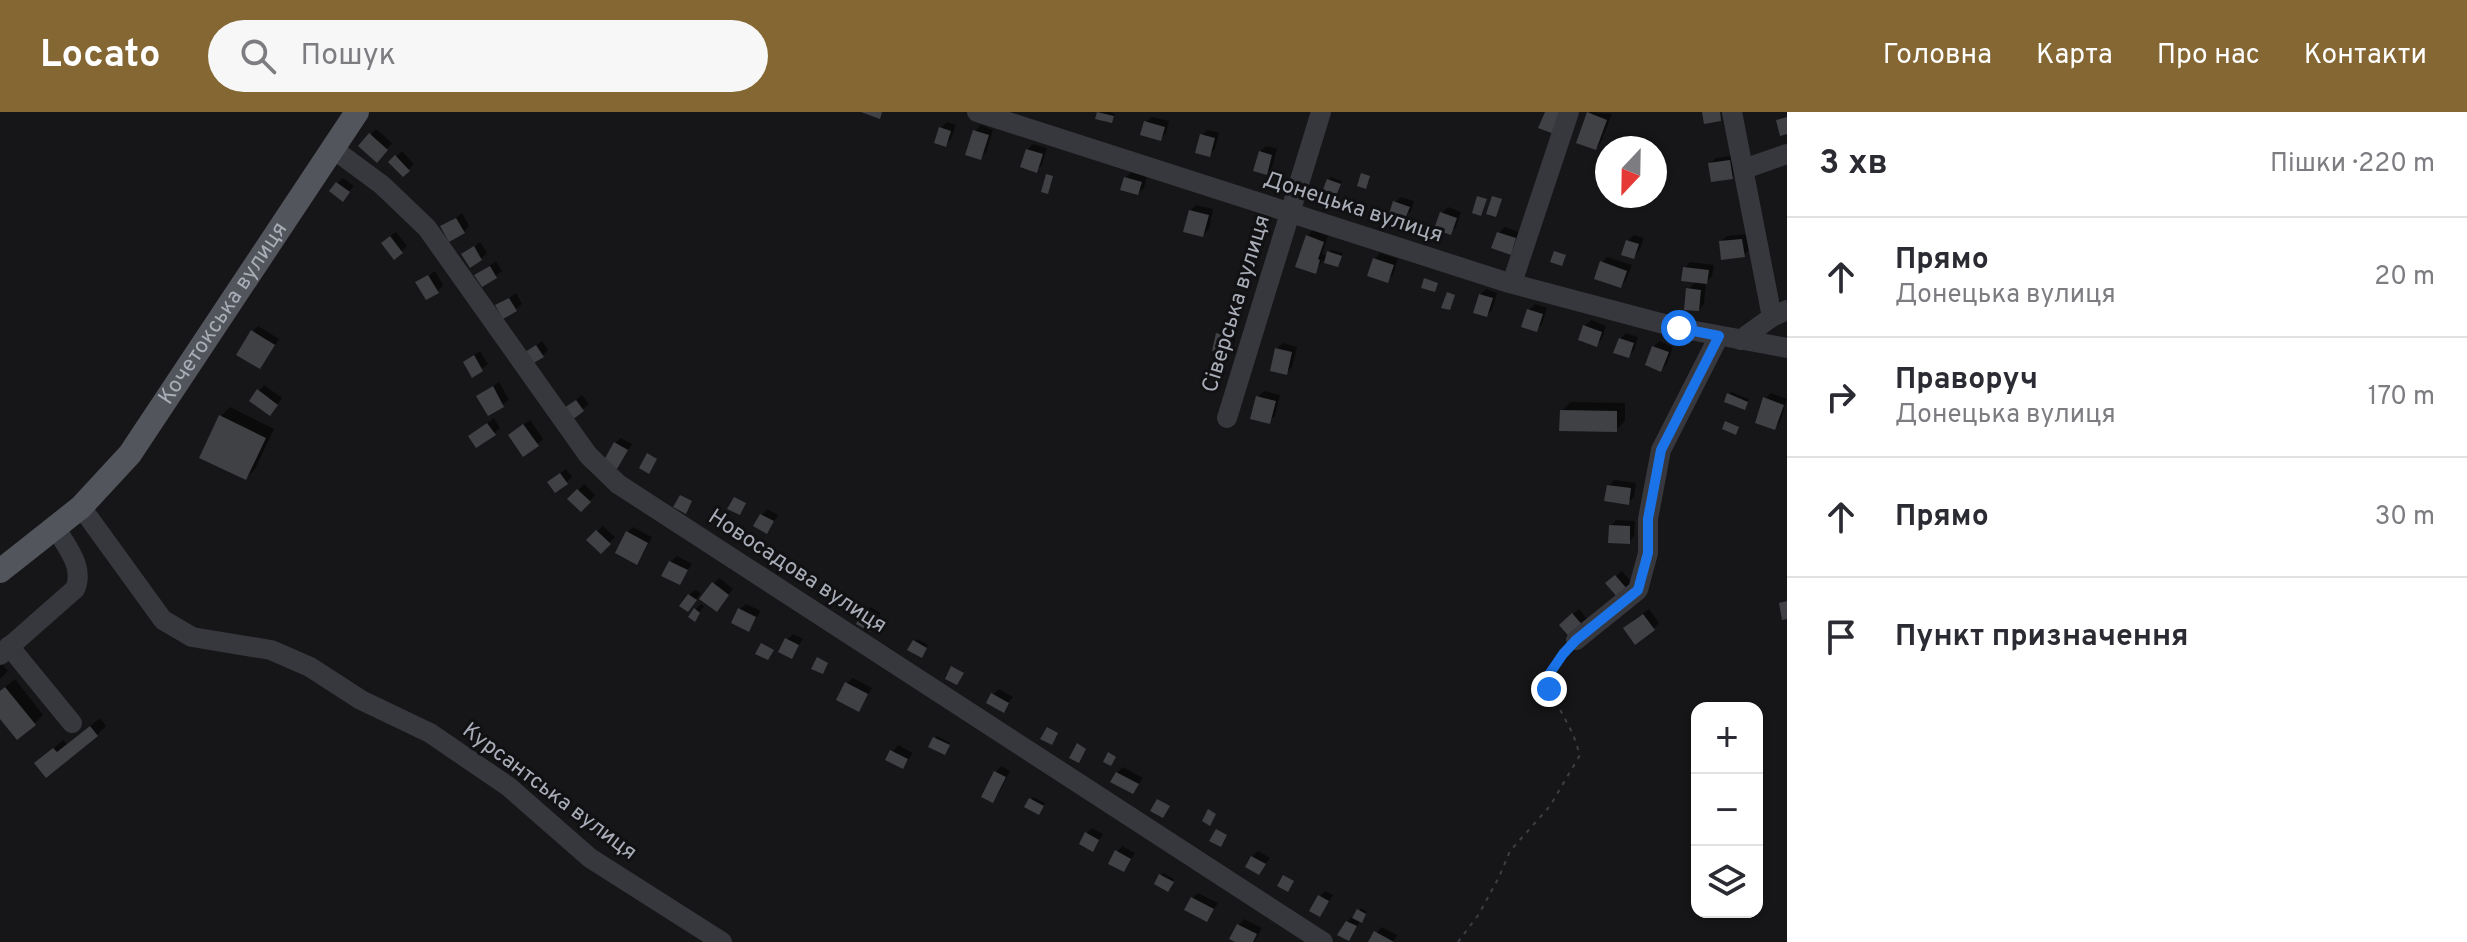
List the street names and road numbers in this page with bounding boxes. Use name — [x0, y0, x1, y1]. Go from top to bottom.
street label: Донецька вулиця — [1260, 166, 1446, 250]
street label: Сіверська вулиця — [1197, 212, 1277, 396]
street label: Кочетокська вулиця — [153, 217, 294, 410]
street label: Новосадова вулиця — [703, 504, 891, 640]
street label: Курсантська вулиця — [456, 718, 642, 866]

